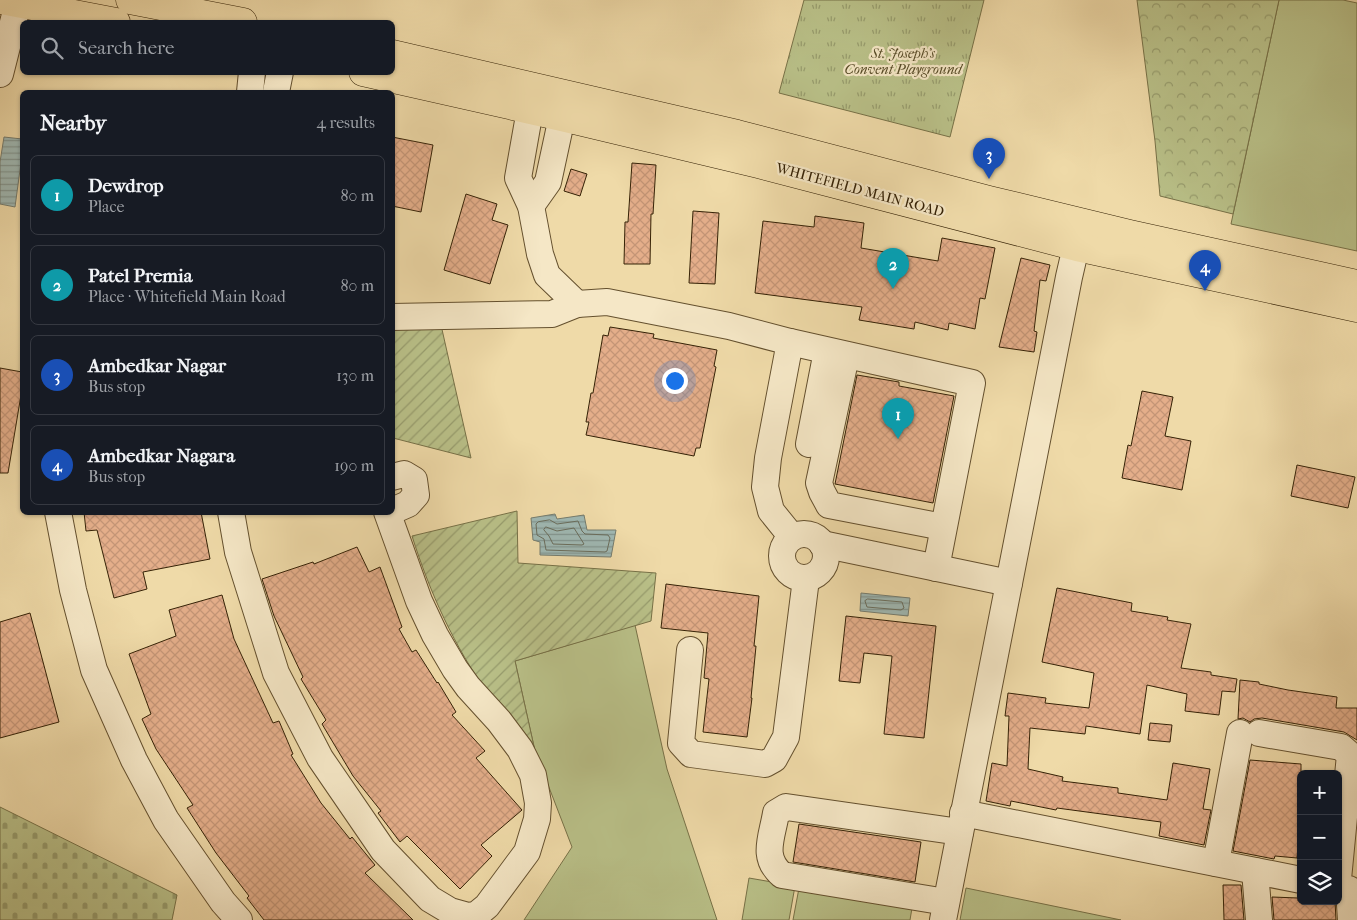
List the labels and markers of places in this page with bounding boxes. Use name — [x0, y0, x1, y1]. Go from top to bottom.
pin: 3 — [973, 138, 1005, 179]
pin: 2 — [877, 248, 909, 289]
pin: 4 — [1189, 250, 1221, 291]
pin: 1 — [882, 398, 914, 439]

